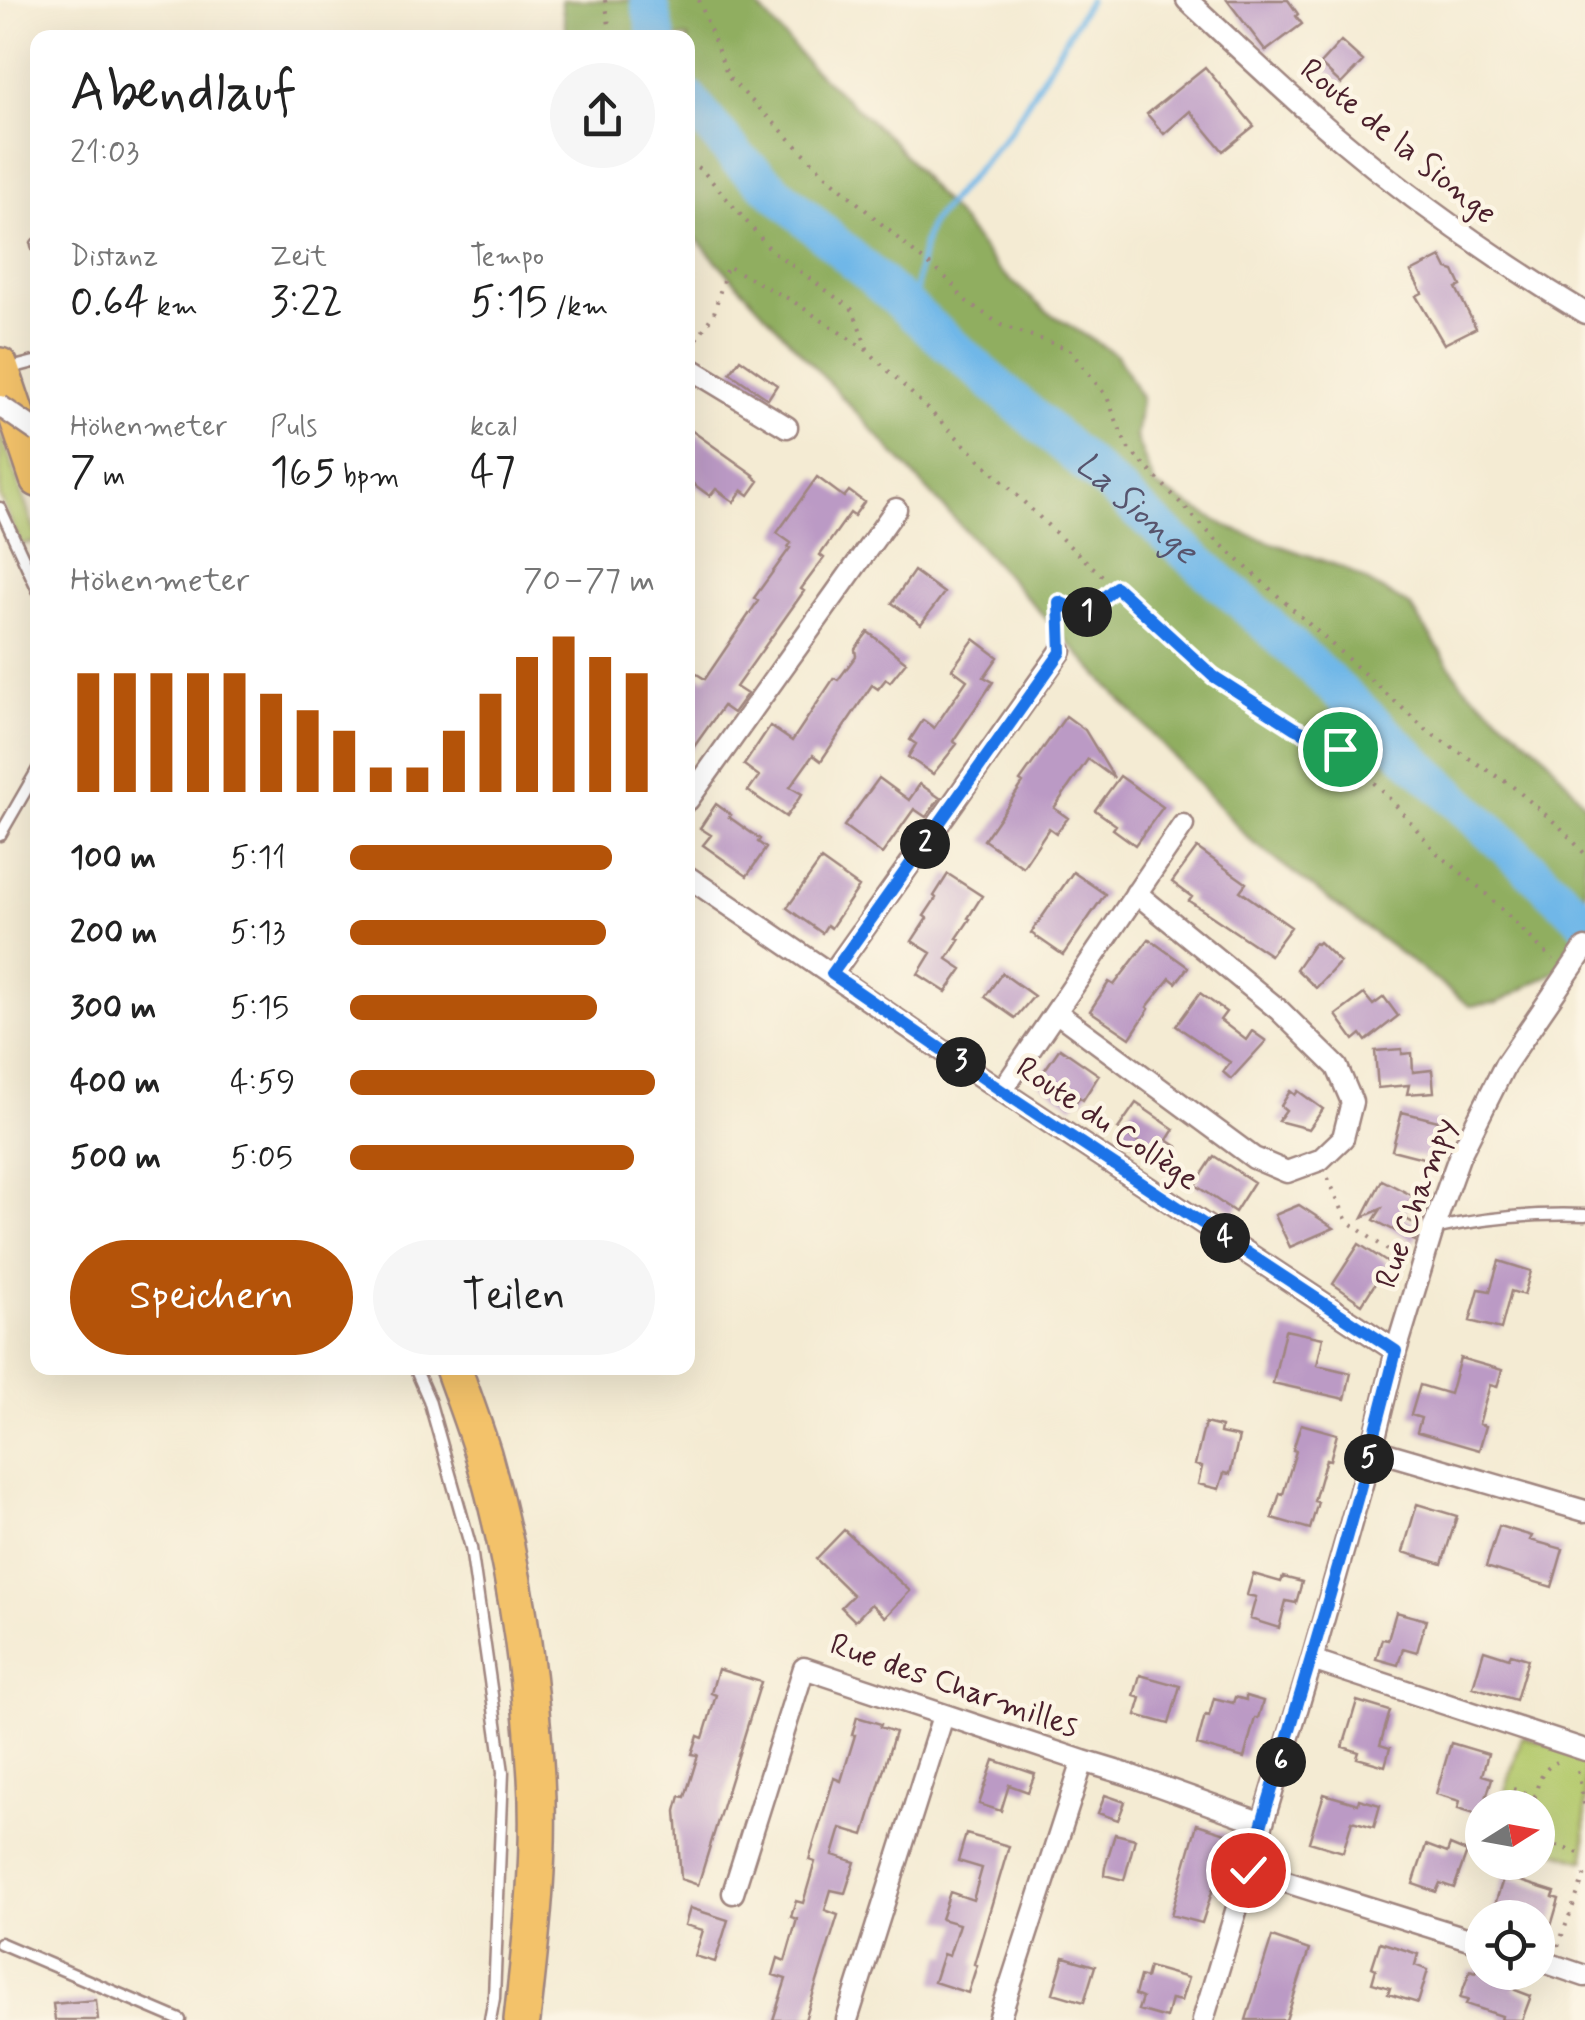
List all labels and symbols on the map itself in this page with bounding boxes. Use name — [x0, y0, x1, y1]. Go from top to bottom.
street label: Route de la Sionge — [1291, 49, 1505, 235]
water label: La Sionge — [1065, 442, 1208, 575]
pin: 1 — [1062, 587, 1112, 637]
pin — [1298, 707, 1383, 792]
pin: 2 — [900, 819, 950, 869]
pin: 3 — [936, 1037, 986, 1087]
street label: Route du Collège — [1007, 1047, 1207, 1201]
street label: Rue Champy — [1366, 1112, 1466, 1294]
pin: 4 — [1200, 1213, 1250, 1263]
pin: 5 — [1344, 1434, 1394, 1484]
street label: Rue des Charmilles — [824, 1624, 1084, 1748]
pin: 6 — [1256, 1737, 1306, 1787]
north arrow — [1465, 1790, 1555, 1880]
pin — [1206, 1828, 1291, 1913]

